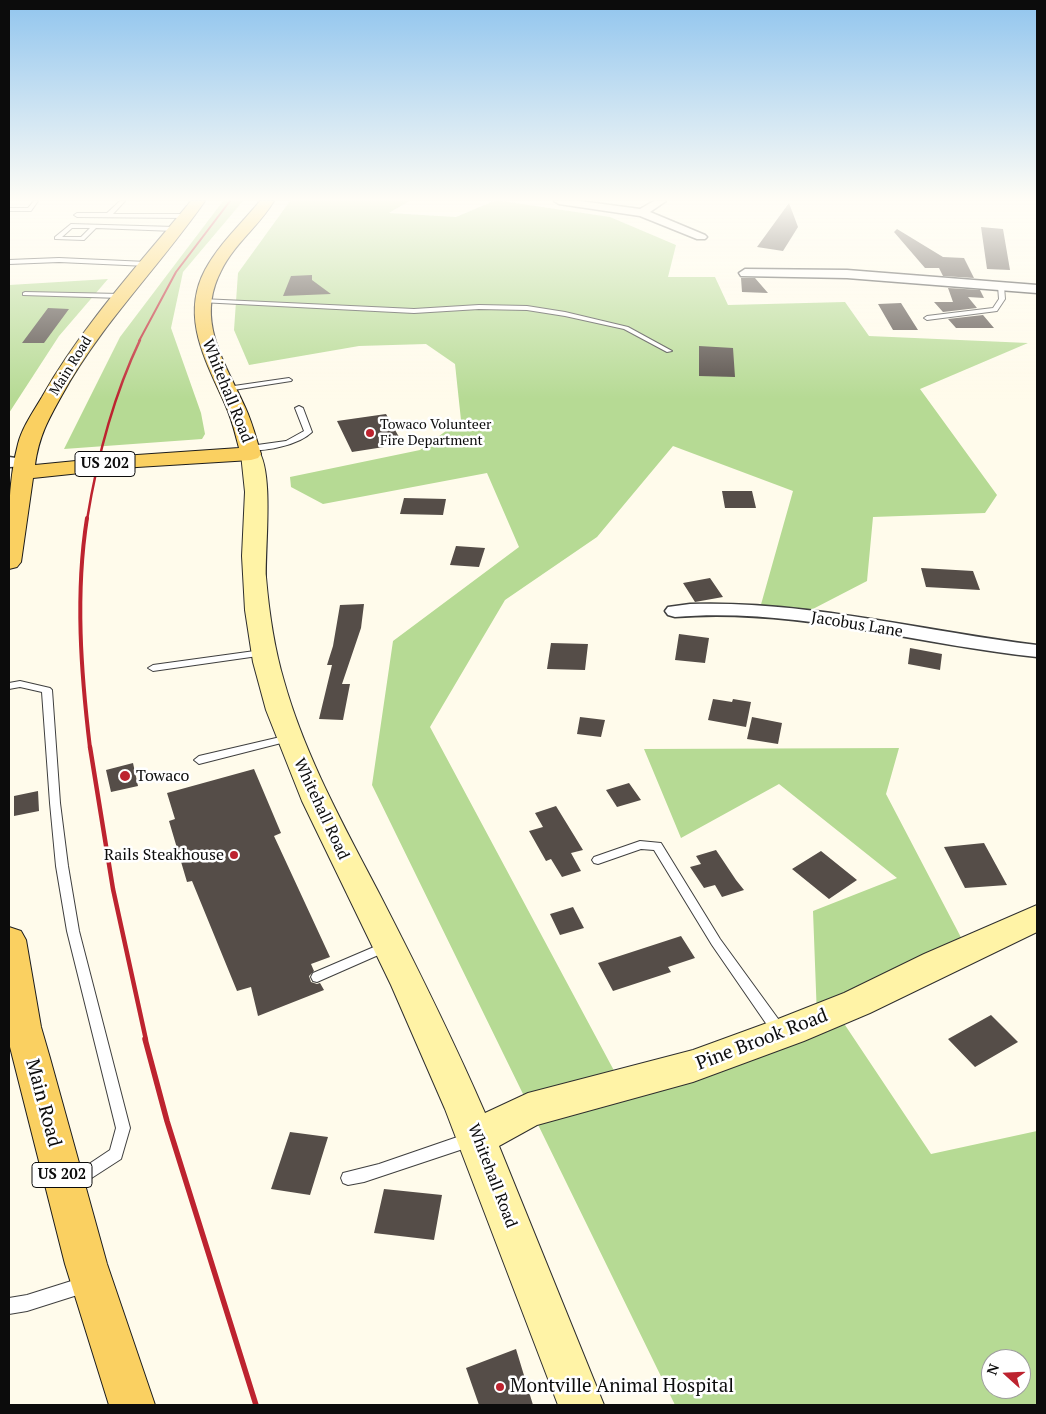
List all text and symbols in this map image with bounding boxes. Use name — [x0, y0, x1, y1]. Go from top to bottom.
street label: Main Road — [46, 333, 96, 399]
street label: Whitehall Road — [198, 336, 256, 446]
place label: Towaco Volunteer Fire Department — [380, 417, 491, 450]
marker: Towaco Volunteer Fire Department — [364, 427, 376, 439]
road number: US 202 — [75, 452, 135, 476]
street label: Jacobus Lane — [810, 608, 904, 642]
street label: Whitehall Road — [289, 755, 353, 863]
place label: Towaco — [136, 766, 189, 786]
marker: Towaco — [118, 769, 132, 783]
place label: Rails Steakhouse — [104, 845, 224, 865]
marker: Rails Steakhouse — [228, 849, 240, 861]
street label: Pine Brook Road — [693, 1004, 831, 1076]
street label: Main Road — [20, 1057, 66, 1149]
street label: Whitehall Road — [463, 1121, 521, 1231]
road number: US 202 — [32, 1162, 92, 1188]
north arrow — [981, 1349, 1031, 1399]
text: N — [982, 1361, 1003, 1377]
place label: Montville Animal Hospital — [510, 1376, 734, 1398]
marker: Montville Animal Hospital — [494, 1381, 506, 1393]

